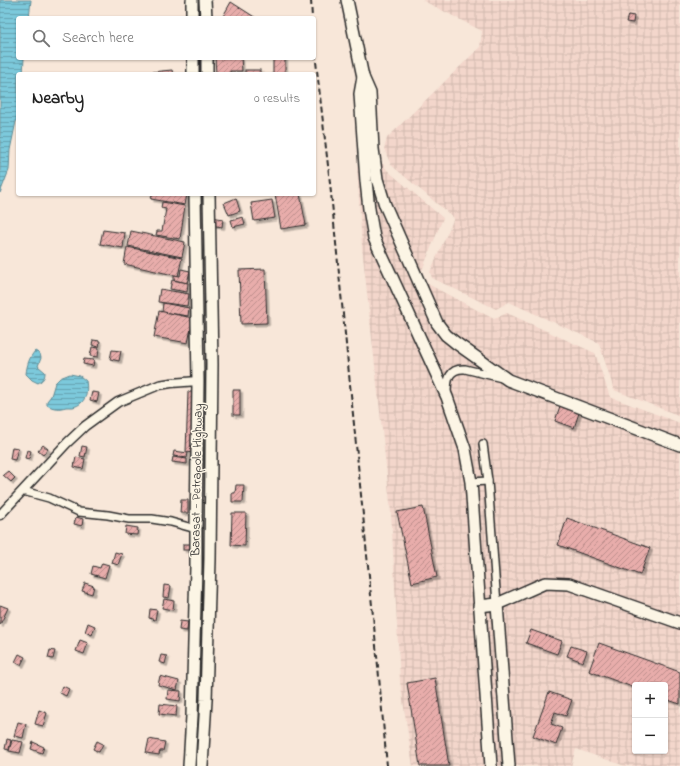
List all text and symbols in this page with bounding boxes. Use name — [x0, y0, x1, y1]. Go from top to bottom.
search box — [16, 16, 316, 60]
icon: search — [30, 27, 52, 49]
text: Search here — [62, 27, 134, 49]
text: Nearby — [32, 86, 84, 111]
text: 0 results — [254, 89, 300, 108]
street label: Barasat - Petrapole Highway — [186, 403, 209, 558]
map controls — [632, 682, 668, 754]
button: + — [632, 682, 668, 718]
button: − — [632, 718, 668, 754]

